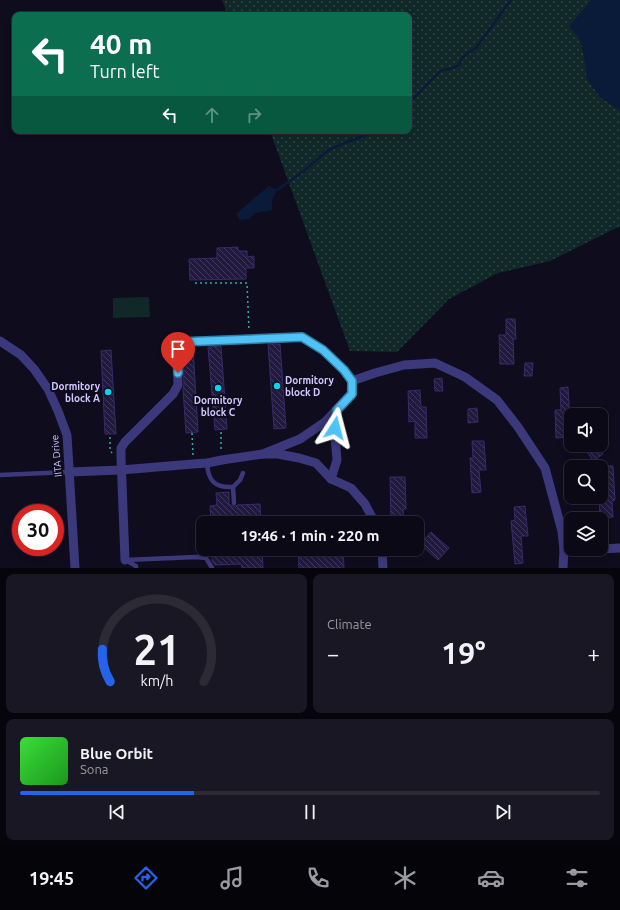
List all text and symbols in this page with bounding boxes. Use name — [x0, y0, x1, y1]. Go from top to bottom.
icon: left — [24, 28, 76, 80]
text: 40 m — [90, 28, 152, 59]
text: Turn left — [90, 61, 160, 81]
icon: left — [159, 104, 181, 126]
icon: ahead — [201, 104, 223, 126]
icon: right — [243, 104, 265, 126]
pin — [161, 332, 195, 373]
icon: arrive — [167, 338, 189, 360]
place label: Dormitory block D — [285, 375, 334, 398]
place label: Dormitory block A — [51, 381, 101, 404]
marker: Dormitory block D — [272, 381, 282, 391]
marker: Dormitory block C — [213, 383, 223, 393]
marker: Dormitory block A — [103, 387, 113, 397]
place label: Dormitory block C — [194, 395, 243, 418]
position arrow — [314, 407, 356, 449]
map controls — [564, 408, 608, 556]
button: sound — [564, 408, 608, 452]
street label: IITA Drive — [49, 434, 64, 478]
button: search — [564, 460, 608, 504]
speed limit sign: 30 — [12, 504, 64, 556]
button: layers — [564, 512, 608, 556]
text: 19:46 · 1 min · 220 m — [241, 527, 379, 544]
text: Climate — [327, 617, 372, 631]
text: 21 — [133, 625, 180, 672]
text: 19° — [441, 636, 486, 670]
text: − — [327, 641, 339, 666]
text: + — [588, 641, 600, 666]
text: km/h — [140, 672, 173, 688]
text: Blue Orbit — [80, 745, 153, 762]
text: Sona — [80, 762, 109, 776]
icon: previous — [106, 801, 128, 823]
icon: pause — [299, 801, 321, 823]
icon: next — [492, 801, 514, 823]
icon: directions — [132, 864, 160, 892]
icon: music — [218, 864, 246, 892]
icon: phone — [304, 864, 332, 892]
icon: climate — [391, 864, 419, 892]
icon: car — [477, 864, 505, 892]
icon: filters — [563, 864, 591, 892]
text: 19:45 — [29, 868, 74, 888]

